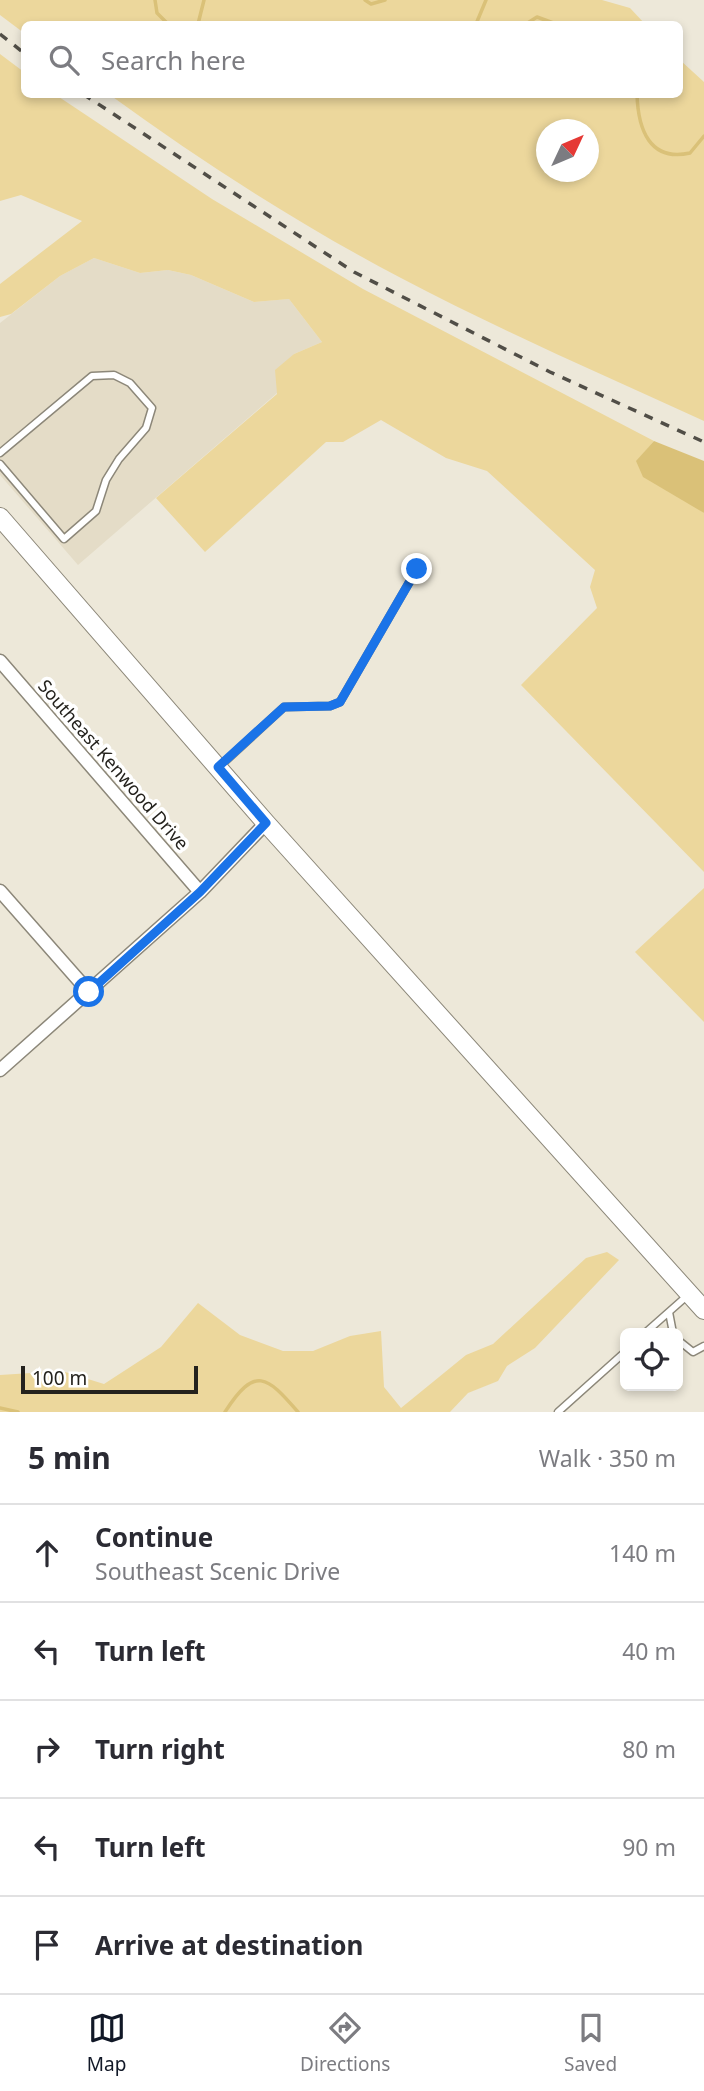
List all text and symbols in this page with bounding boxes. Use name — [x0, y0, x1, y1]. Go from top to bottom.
search box — [21, 21, 683, 98]
icon: search — [45, 41, 83, 79]
text: Search here — [101, 42, 246, 78]
north arrow — [536, 119, 599, 182]
route end — [401, 553, 432, 584]
street label: Southeast Kenwood Drive — [33, 674, 194, 855]
route start — [73, 976, 104, 1007]
map controls — [620, 1328, 683, 1391]
button: locate — [620, 1328, 683, 1391]
scale bar — [21, 1363, 198, 1395]
text: 100 m — [32, 1365, 87, 1391]
text: 5 min — [28, 1437, 111, 1478]
text: Walk · 350 m — [539, 1442, 676, 1474]
text: Continue — [95, 1519, 213, 1555]
icon: ahead — [28, 1534, 66, 1572]
text: 140 m — [609, 1537, 676, 1569]
text: Southeast Scenic Drive — [95, 1555, 340, 1587]
icon: left — [28, 1632, 66, 1670]
text: Turn left — [95, 1633, 206, 1669]
text: 40 m — [622, 1635, 676, 1667]
icon: right — [28, 1730, 66, 1768]
text: Turn right — [95, 1731, 225, 1767]
text: 80 m — [622, 1733, 676, 1765]
icon: left — [28, 1828, 66, 1866]
text: Turn left — [95, 1829, 206, 1865]
text: 90 m — [622, 1831, 676, 1863]
icon: arrive — [28, 1926, 66, 1964]
text: Arrive at destination — [95, 1927, 364, 1963]
tab: Map — [87, 2009, 126, 2077]
tab: Directions — [300, 2009, 390, 2077]
tab: Saved — [564, 2009, 617, 2077]

